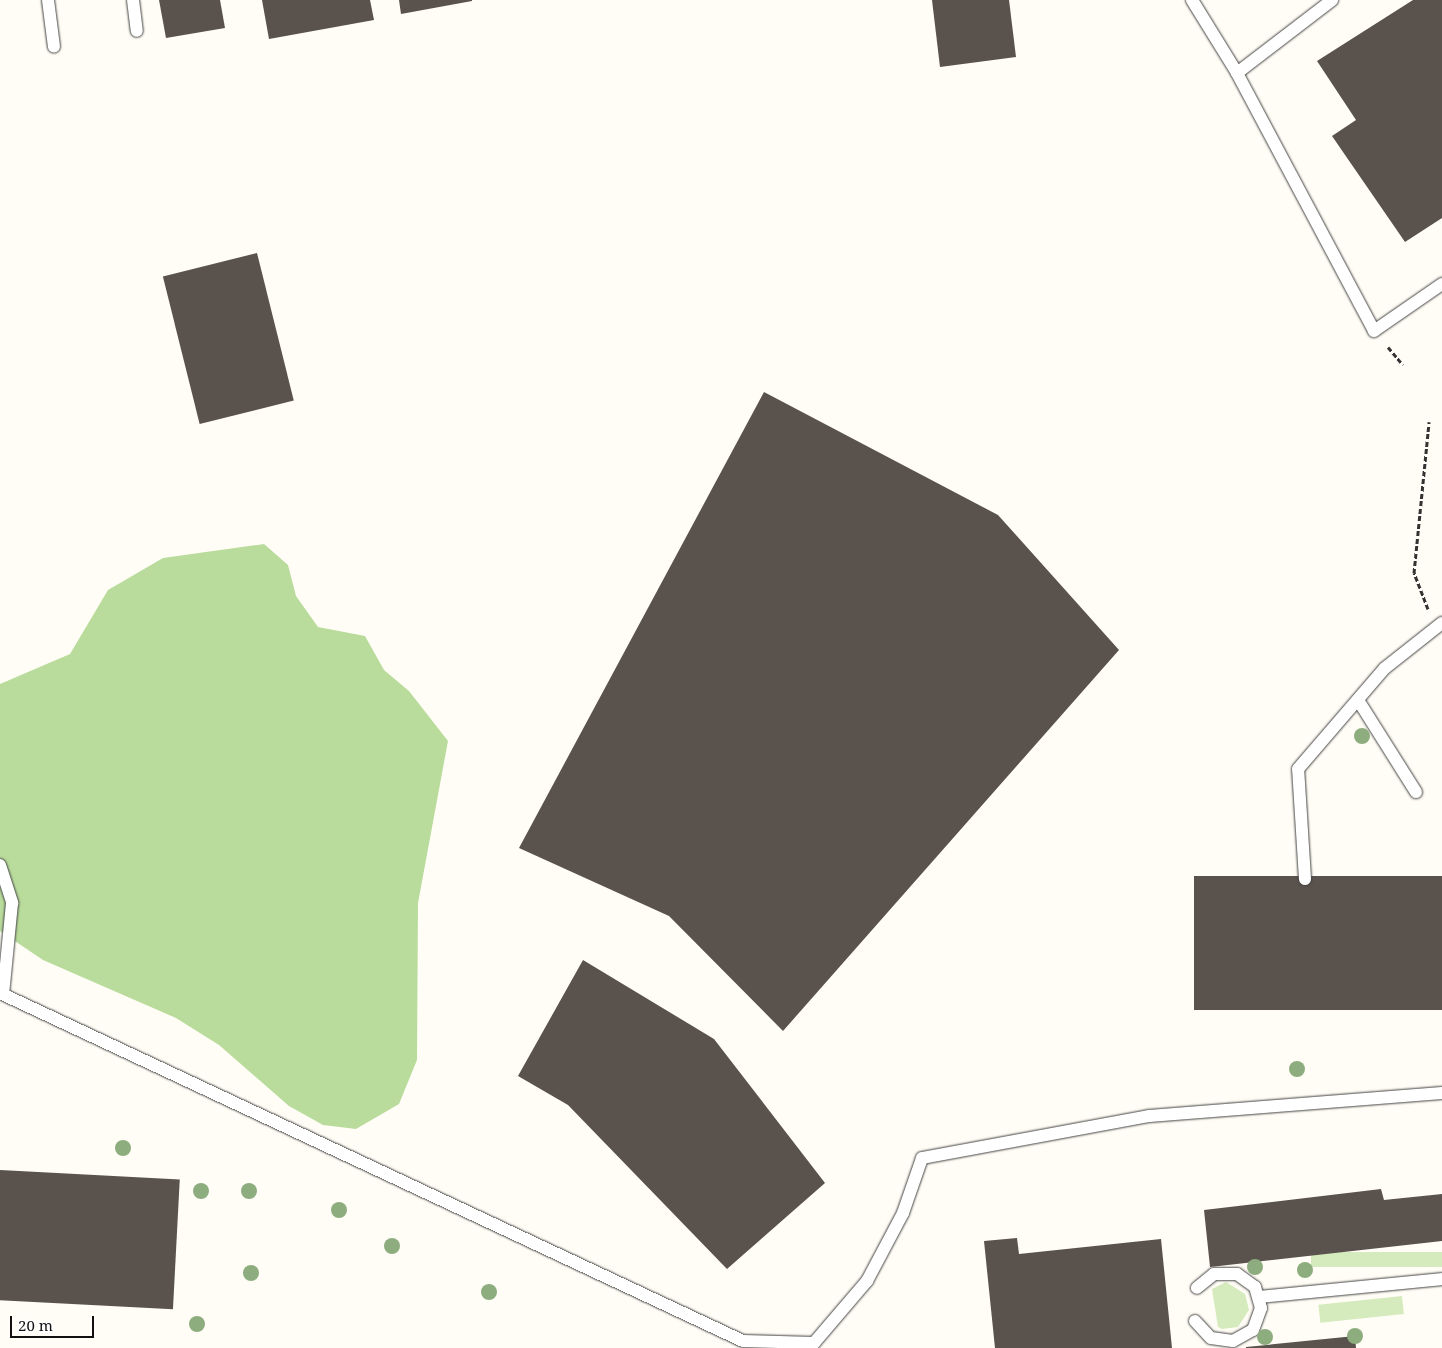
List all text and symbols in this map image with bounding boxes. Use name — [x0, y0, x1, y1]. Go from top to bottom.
scale bar — [12, 1306, 96, 1338]
text: 20 m — [18, 1315, 53, 1335]

